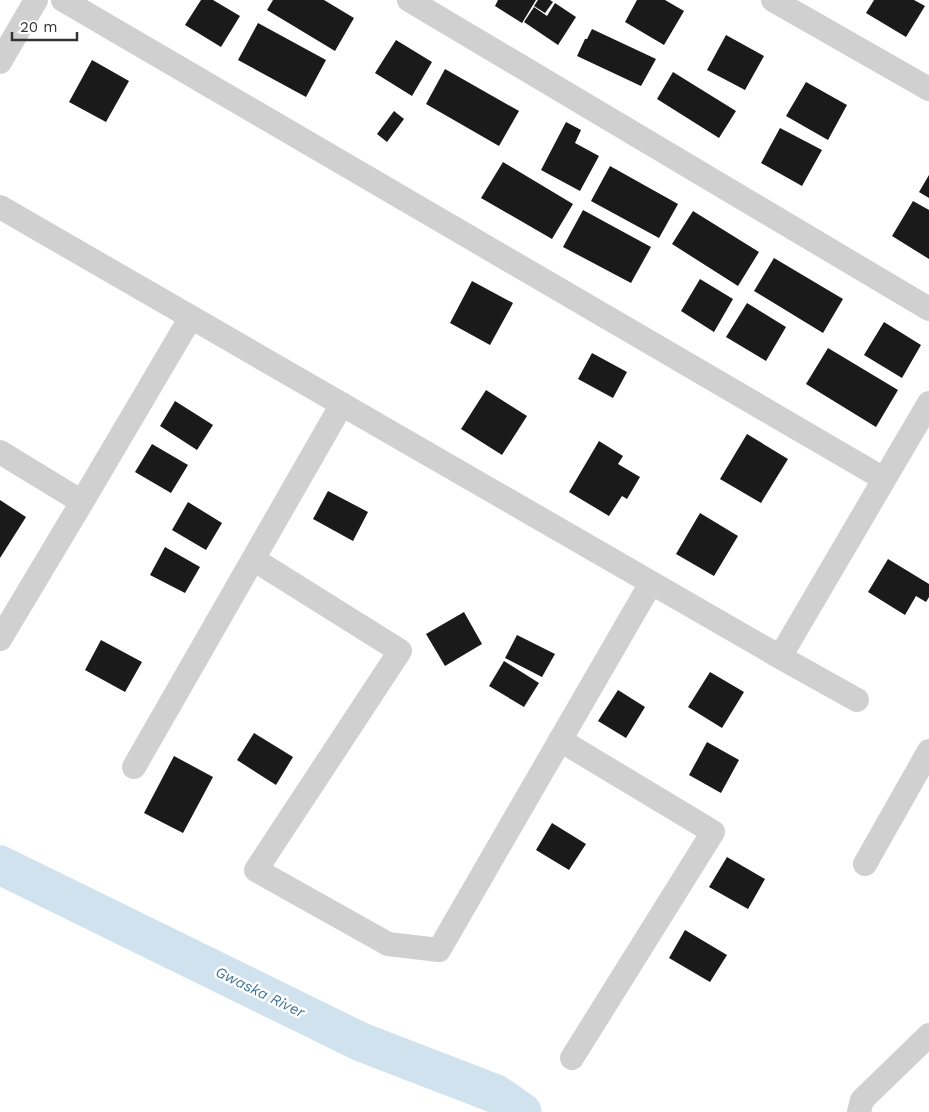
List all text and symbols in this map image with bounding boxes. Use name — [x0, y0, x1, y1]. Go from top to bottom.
scale bar — [12, 10, 78, 42]
text: 20 m — [20, 18, 58, 36]
water label: Gwaska River — [212, 963, 309, 1022]

